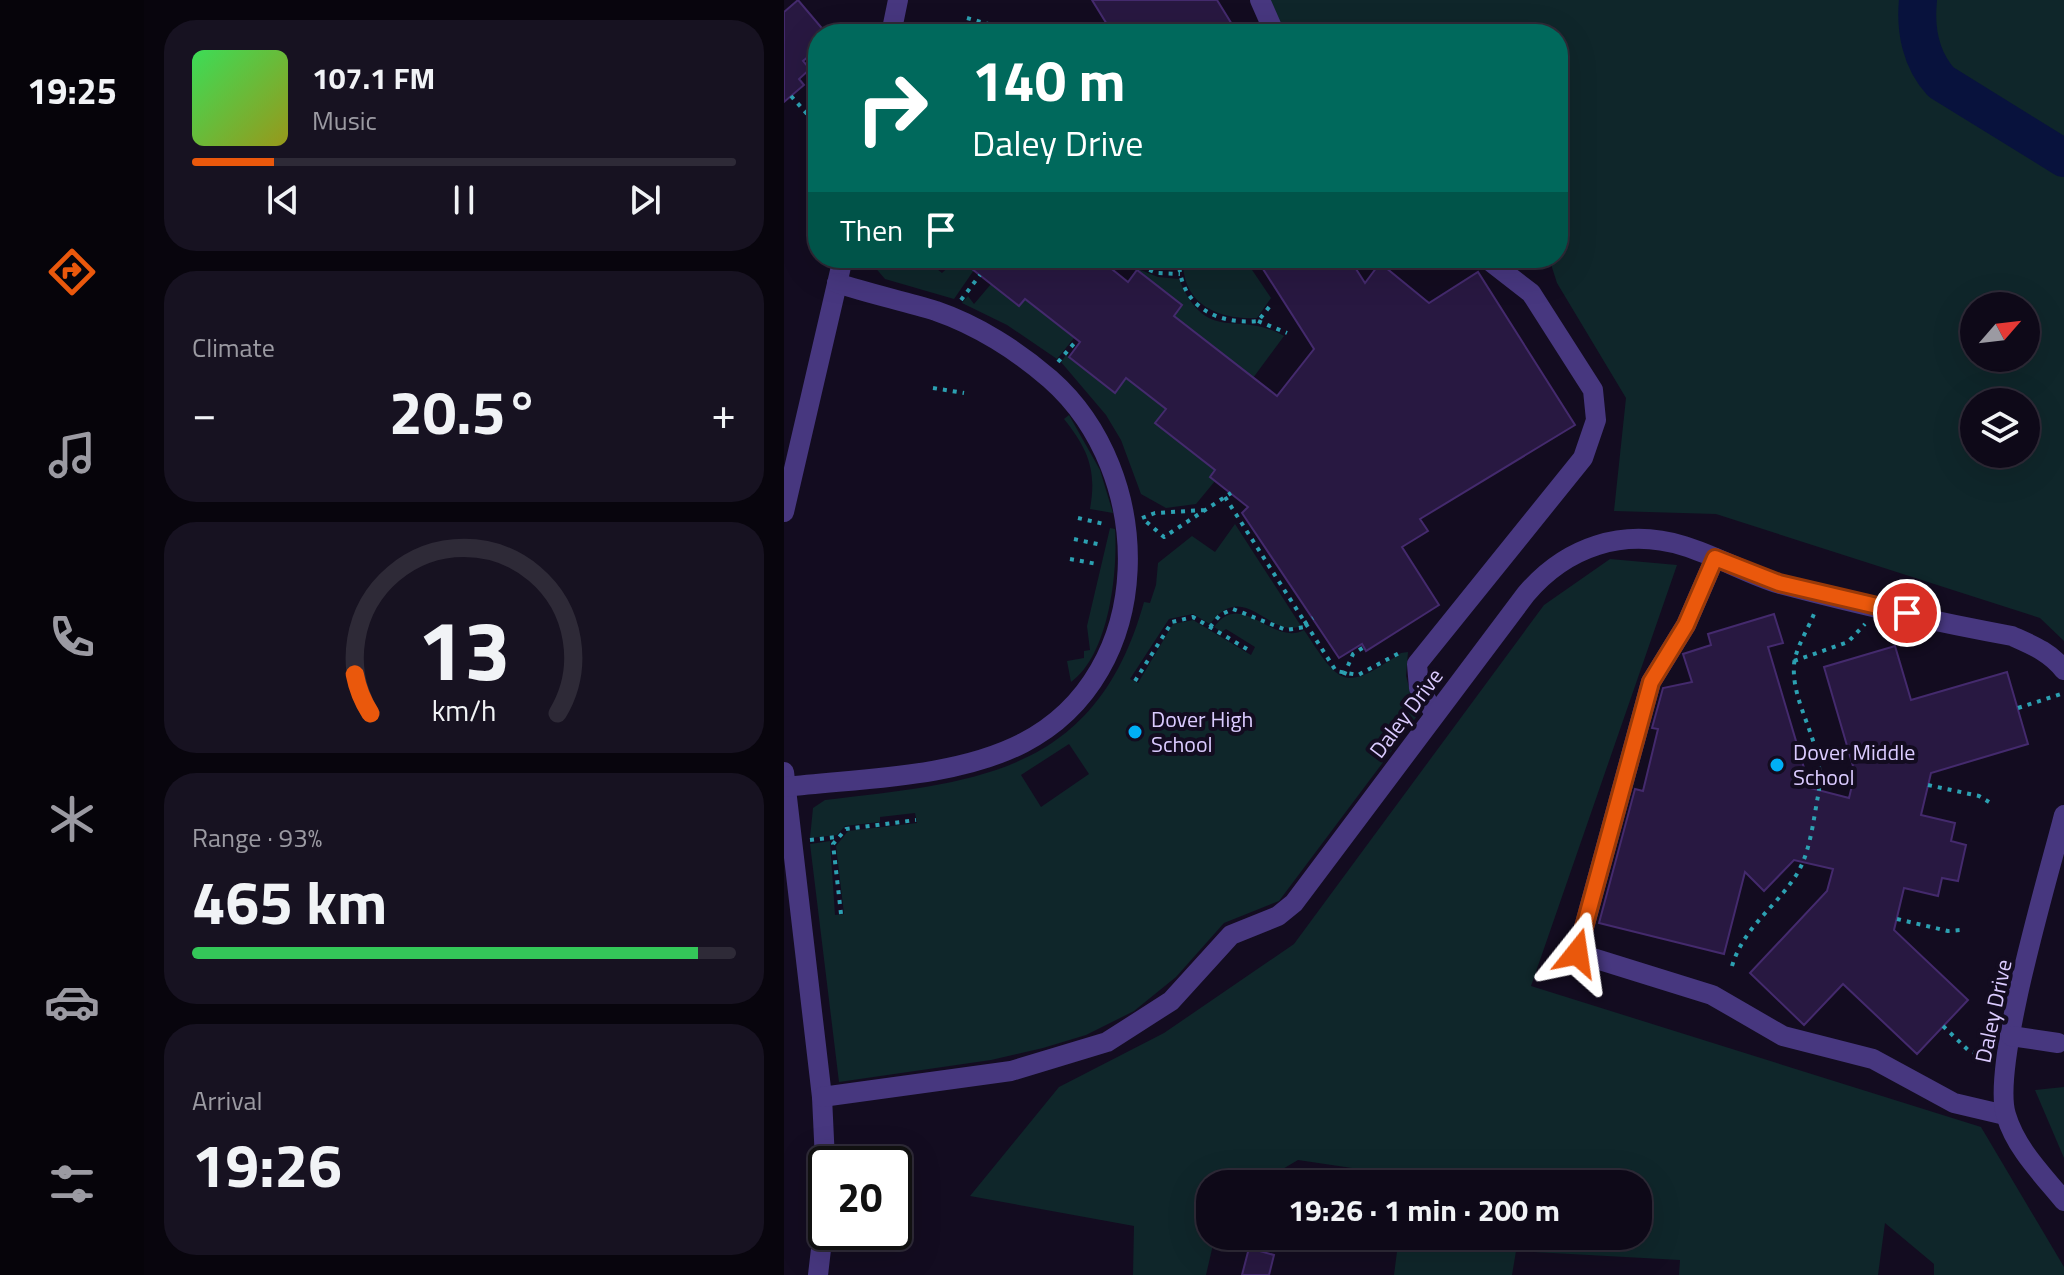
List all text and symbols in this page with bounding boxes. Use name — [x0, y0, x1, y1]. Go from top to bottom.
text: 140 m — [972, 38, 1125, 123]
text: 107.1 FM — [312, 55, 435, 101]
icon: right — [840, 56, 944, 160]
text: 19:25 — [27, 63, 117, 118]
text: Music — [312, 101, 377, 140]
text: Daley Drive — [972, 115, 1143, 170]
icon: previous — [261, 178, 305, 222]
icon: pause — [442, 178, 486, 222]
icon: next — [623, 178, 667, 222]
text: Then — [840, 207, 903, 253]
icon: arrive — [919, 208, 963, 252]
icon: directions — [44, 244, 100, 300]
north arrow — [1960, 292, 2040, 372]
map controls — [1960, 292, 2040, 468]
text: Climate — [192, 328, 275, 367]
text: 20.5° — [389, 366, 539, 457]
text: − — [192, 379, 217, 446]
text: + — [711, 379, 736, 446]
button: layers — [1960, 388, 2040, 468]
icon: music — [44, 427, 100, 483]
pin — [1873, 579, 1941, 647]
text: 13 — [417, 585, 511, 711]
icon: arrive — [1885, 591, 1929, 635]
icon: phone — [44, 609, 100, 665]
street label: Daley Drive — [1361, 661, 1451, 765]
text: km/h — [432, 689, 496, 732]
place label: Dover High School — [1151, 702, 1253, 761]
marker: Dover High School — [1126, 723, 1144, 741]
place label: Dover Middle School — [1793, 735, 1915, 794]
marker: Dover Middle School — [1768, 756, 1786, 774]
icon: climate — [44, 791, 100, 847]
text: Range · 93% — [192, 818, 322, 857]
text: 465 km — [192, 856, 387, 947]
position arrow — [1535, 911, 1619, 995]
street label: Daley Drive — [1965, 956, 2021, 1066]
icon: car — [44, 974, 100, 1030]
text: Arrival — [192, 1081, 263, 1120]
text: 19:26 — [192, 1119, 342, 1210]
speed limit sign: 20 — [808, 1146, 912, 1250]
icon: filters — [44, 1156, 100, 1212]
text: 19:26 · 1 min · 200 m — [1288, 1187, 1560, 1233]

